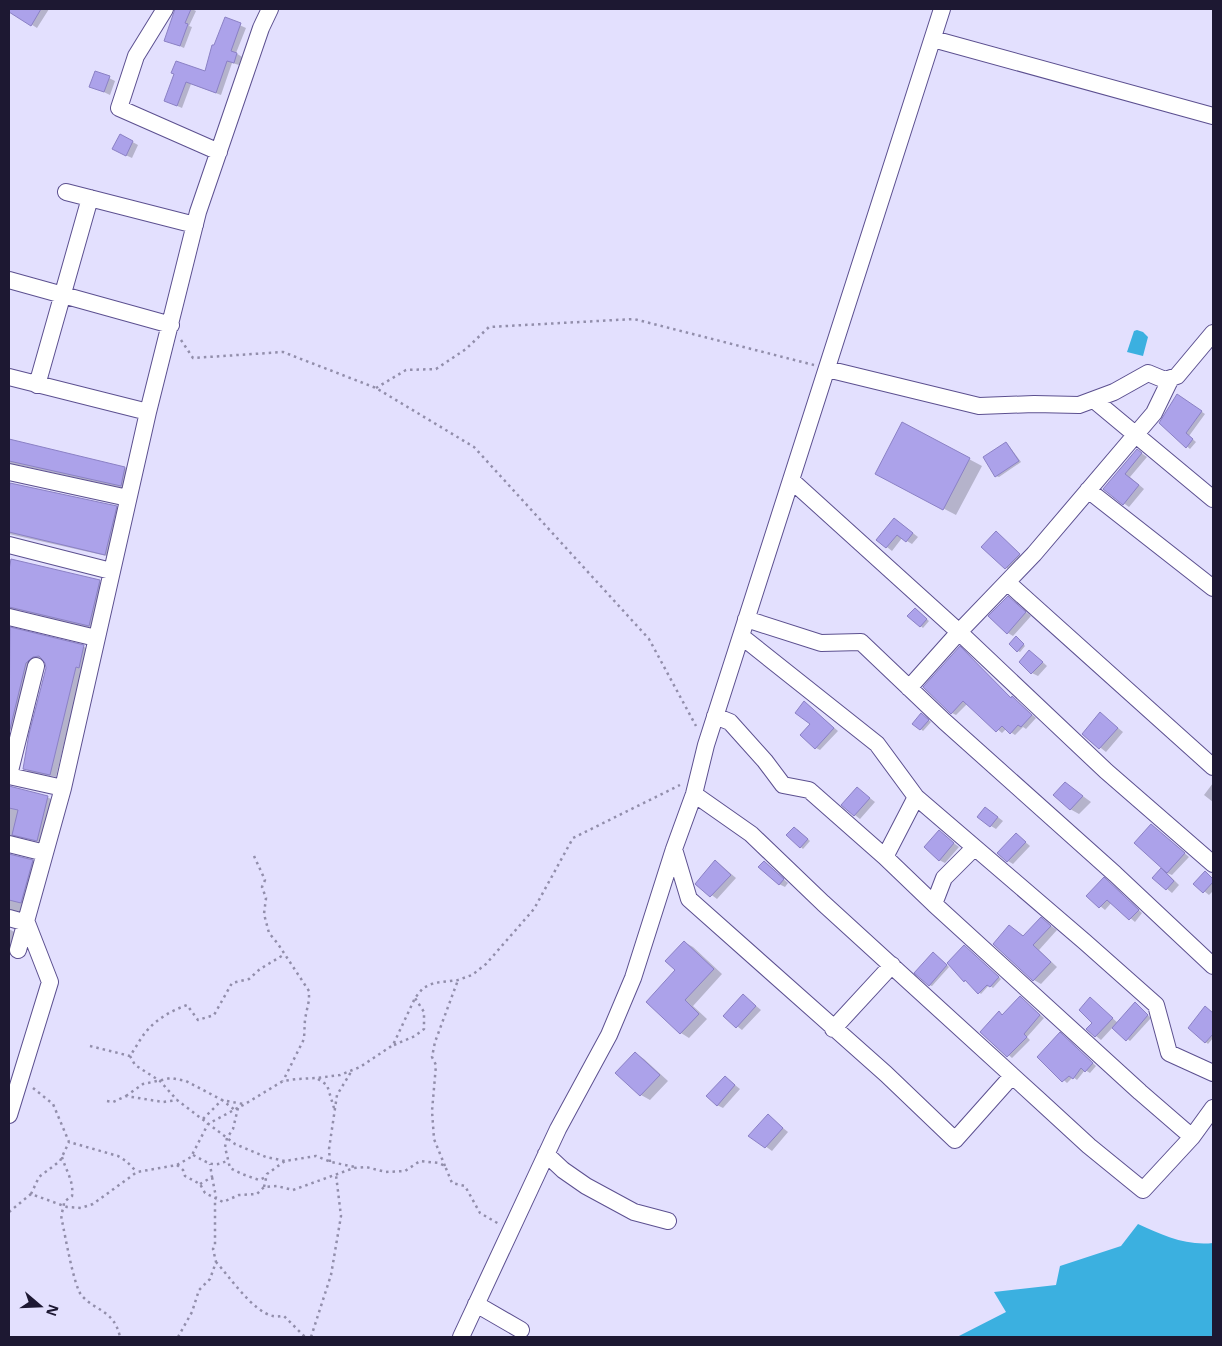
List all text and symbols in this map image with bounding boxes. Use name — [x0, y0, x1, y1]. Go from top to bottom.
north arrow — [15, 1281, 65, 1331]
text: N — [42, 1302, 64, 1319]

